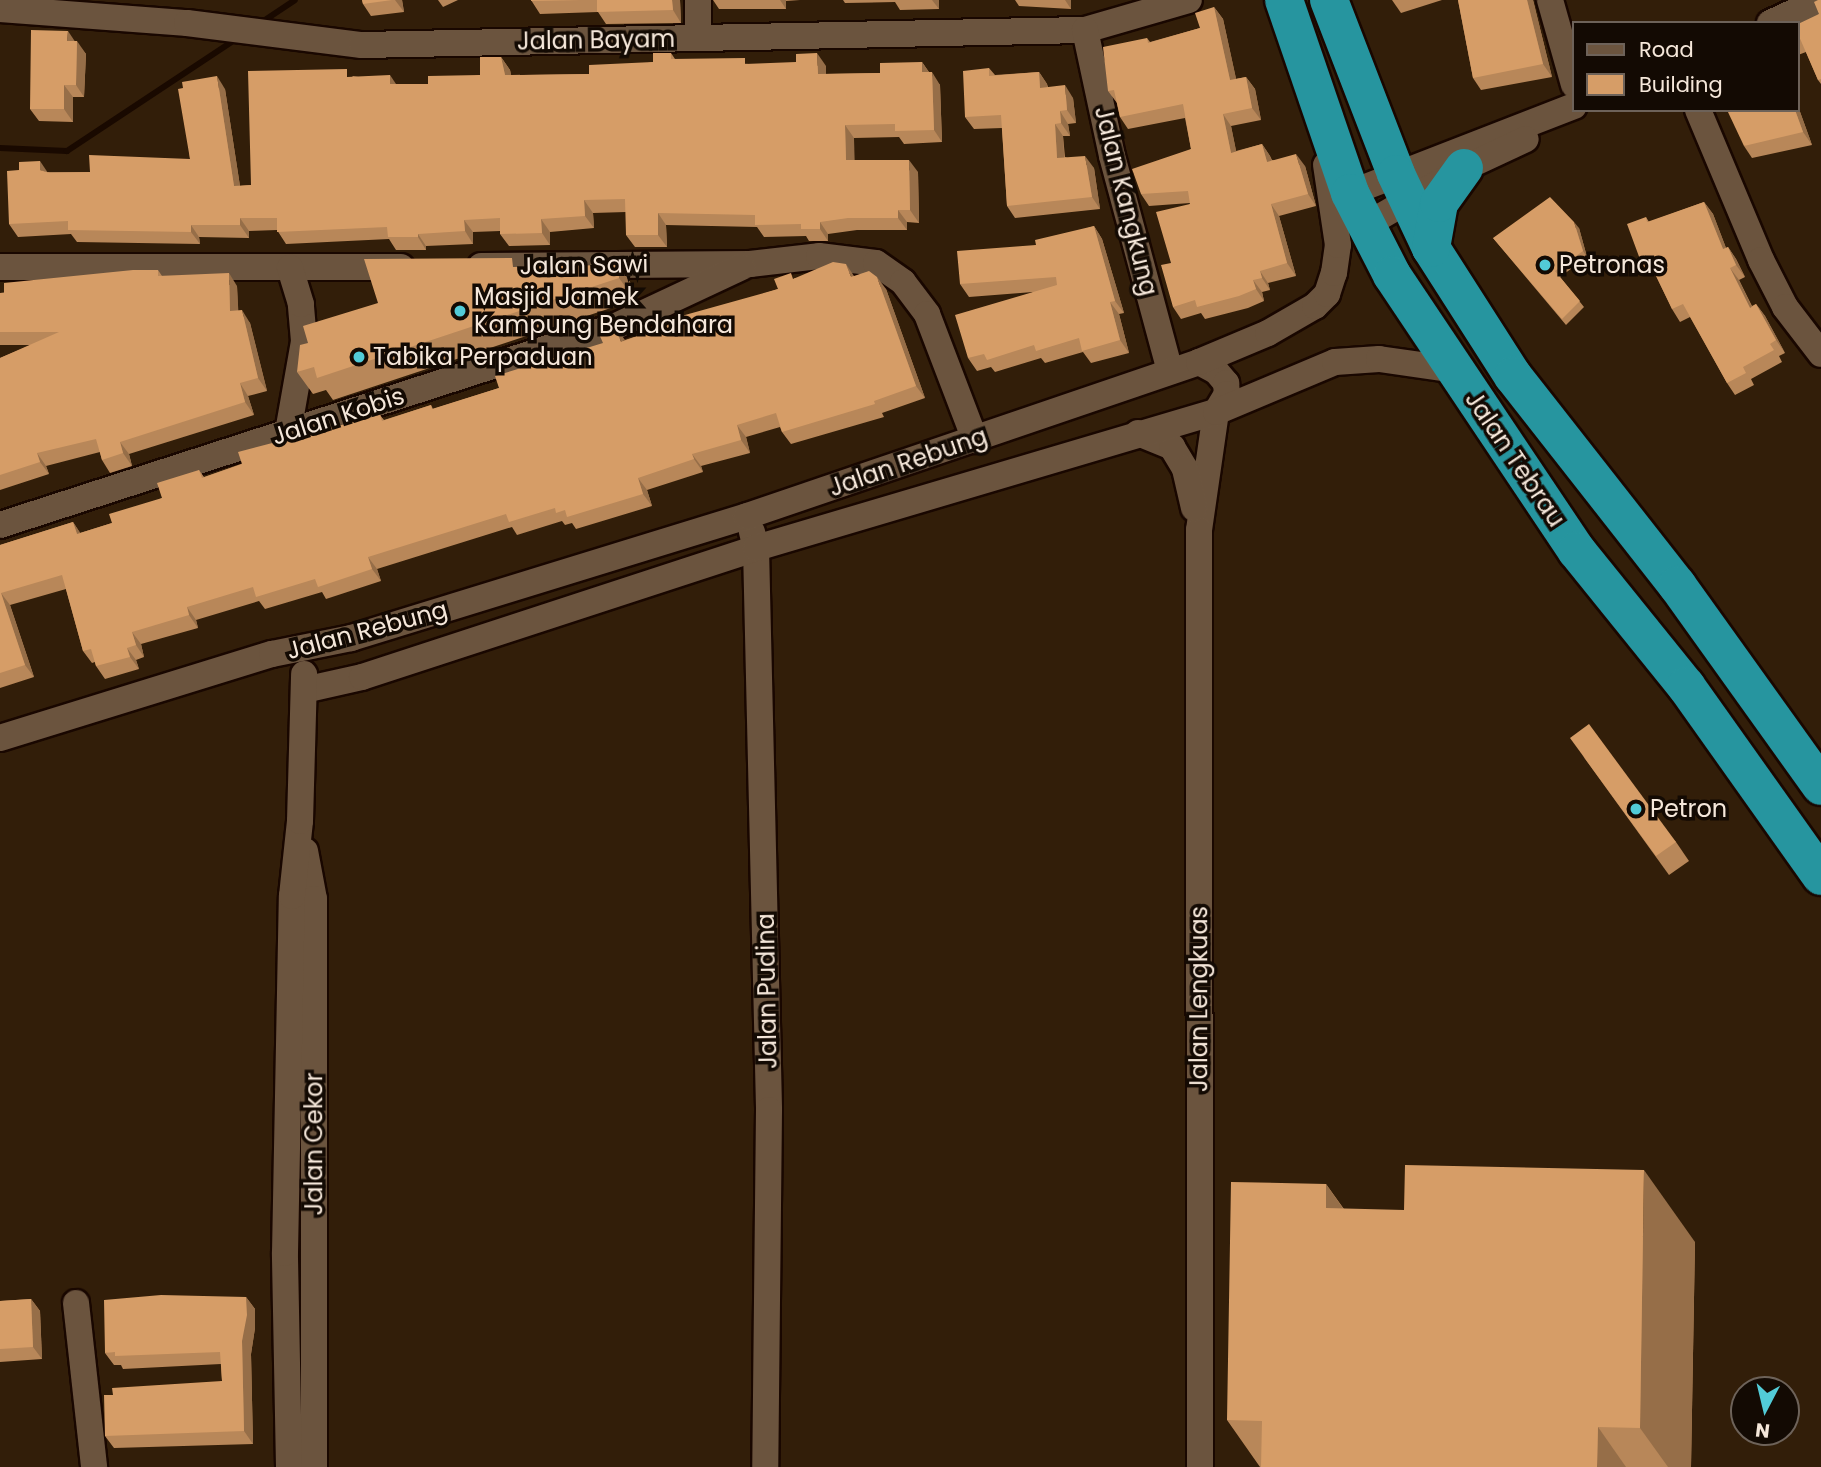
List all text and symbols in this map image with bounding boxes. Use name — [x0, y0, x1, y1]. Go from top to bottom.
legend — [1573, 21, 1800, 112]
street label: Jalan Bayam — [517, 24, 675, 56]
text: Road — [1639, 35, 1694, 64]
text: Building — [1639, 70, 1723, 99]
street label: Jalan Kangkung — [1089, 103, 1163, 299]
street label: Jalan Sawi — [519, 249, 649, 281]
place label: Petronas — [1559, 251, 1665, 279]
marker: Petronas — [1537, 257, 1553, 273]
place label: Masjid Jamek Kampung Bendahara — [474, 283, 733, 339]
marker: Masjid Jamek Kampung Bendahara — [452, 303, 468, 319]
place label: Tabika Perpaduan — [373, 343, 593, 371]
marker: Tabika Perpaduan — [351, 349, 367, 365]
street label: Jalan Kobis — [268, 381, 408, 451]
street label: Jalan Tebrau — [1459, 386, 1571, 532]
street label: Jalan Rebung — [825, 421, 991, 503]
street label: Jalan Rebung — [283, 595, 451, 665]
place label: Petron — [1650, 795, 1727, 823]
marker: Petron — [1628, 801, 1644, 817]
street label: Jalan Lengkuas — [1185, 906, 1213, 1092]
street label: Jalan Pudina — [751, 913, 783, 1069]
street label: Jalan Cekor — [300, 1073, 328, 1215]
north arrow — [1730, 1376, 1800, 1446]
text: N — [1754, 1416, 1771, 1445]

